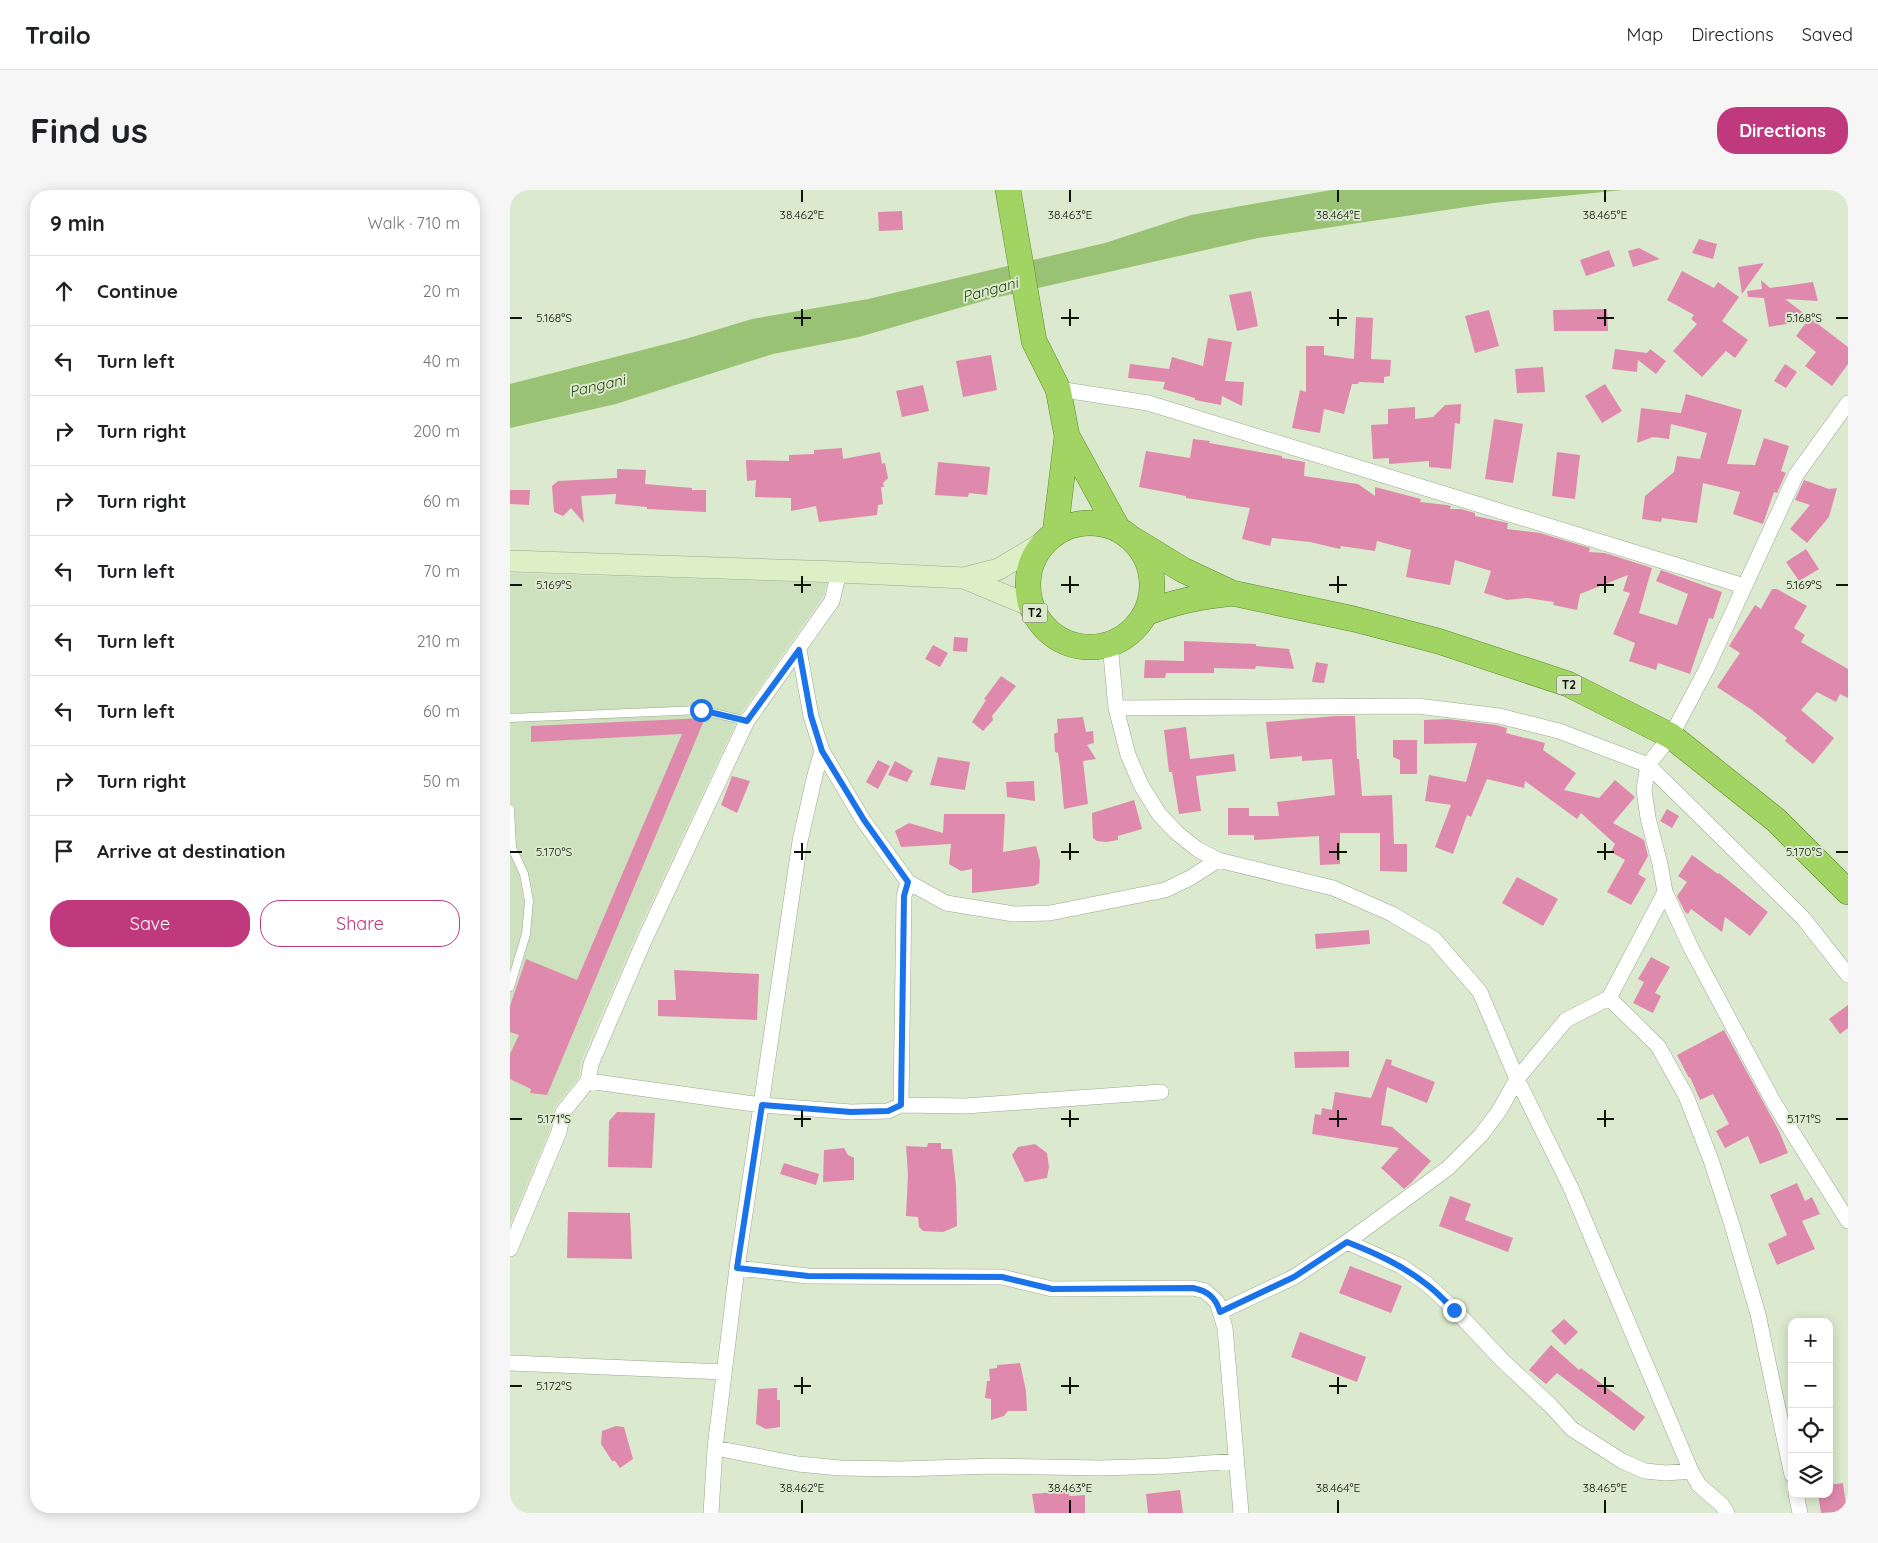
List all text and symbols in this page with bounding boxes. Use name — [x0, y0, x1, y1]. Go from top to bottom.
text: Trailo — [25, 20, 91, 50]
text: Map — [1626, 23, 1663, 46]
text: Directions — [1691, 23, 1774, 46]
text: Saved — [1802, 23, 1853, 46]
button: Directions — [1717, 107, 1848, 154]
text: Find us — [30, 108, 148, 152]
text: 38.462°E — [780, 207, 825, 222]
text: 38.463°E — [1048, 207, 1092, 222]
text: 38.464°E — [1316, 207, 1361, 222]
text: 38.465°E — [1583, 207, 1628, 222]
text: 9 min — [50, 210, 105, 236]
text: Walk · 710 m — [368, 213, 460, 233]
water label: Pangani — [960, 273, 1022, 306]
icon: ahead — [50, 277, 78, 305]
text: Continue — [97, 279, 178, 303]
text: 20 m — [423, 281, 460, 301]
text: 5.168°S — [536, 310, 572, 325]
text: 5.168°S — [1786, 310, 1822, 325]
icon: left — [50, 347, 78, 375]
text: Turn left — [97, 349, 175, 373]
text: 40 m — [423, 351, 460, 371]
water label: Pangani — [567, 369, 628, 401]
icon: right — [50, 417, 78, 445]
text: Turn right — [97, 419, 186, 443]
text: 200 m — [413, 421, 460, 441]
icon: right — [50, 487, 78, 515]
text: Turn right — [97, 489, 186, 513]
text: 60 m — [423, 491, 460, 511]
icon: left — [50, 557, 78, 585]
text: Turn left — [97, 559, 175, 583]
text: 70 m — [423, 561, 460, 581]
text: 5.169°S — [536, 577, 572, 592]
text: 5.169°S — [1786, 577, 1822, 592]
road number: T2 — [1022, 603, 1048, 622]
icon: left — [50, 627, 78, 655]
text: Turn left — [97, 629, 175, 653]
text: 210 m — [417, 631, 460, 651]
road number: T2 — [1556, 676, 1582, 694]
icon: left — [50, 697, 78, 725]
text: Turn left — [97, 699, 175, 723]
route start — [690, 699, 713, 722]
text: 60 m — [423, 701, 460, 721]
icon: right — [50, 767, 78, 795]
text: Turn right — [97, 769, 186, 793]
text: 50 m — [423, 771, 460, 791]
icon: arrive — [50, 837, 78, 865]
text: Arrive at destination — [97, 839, 286, 863]
text: 5.170°S — [536, 844, 572, 859]
text: 5.170°S — [1786, 844, 1822, 859]
button: Save — [50, 900, 250, 947]
button: Share — [260, 900, 460, 947]
text: 5.171°S — [537, 1111, 571, 1126]
text: 5.171°S — [1787, 1111, 1821, 1126]
route end — [1443, 1299, 1466, 1322]
map controls — [1788, 1318, 1833, 1498]
button: + — [1788, 1318, 1833, 1363]
button: − — [1788, 1363, 1833, 1408]
text: 5.172°S — [536, 1378, 572, 1393]
button: locate — [1788, 1408, 1833, 1453]
button: layers — [1788, 1453, 1833, 1498]
text: 38.462°E — [780, 1480, 825, 1495]
text: 38.463°E — [1048, 1480, 1092, 1495]
text: 38.464°E — [1316, 1480, 1361, 1495]
text: 38.465°E — [1583, 1480, 1628, 1495]

